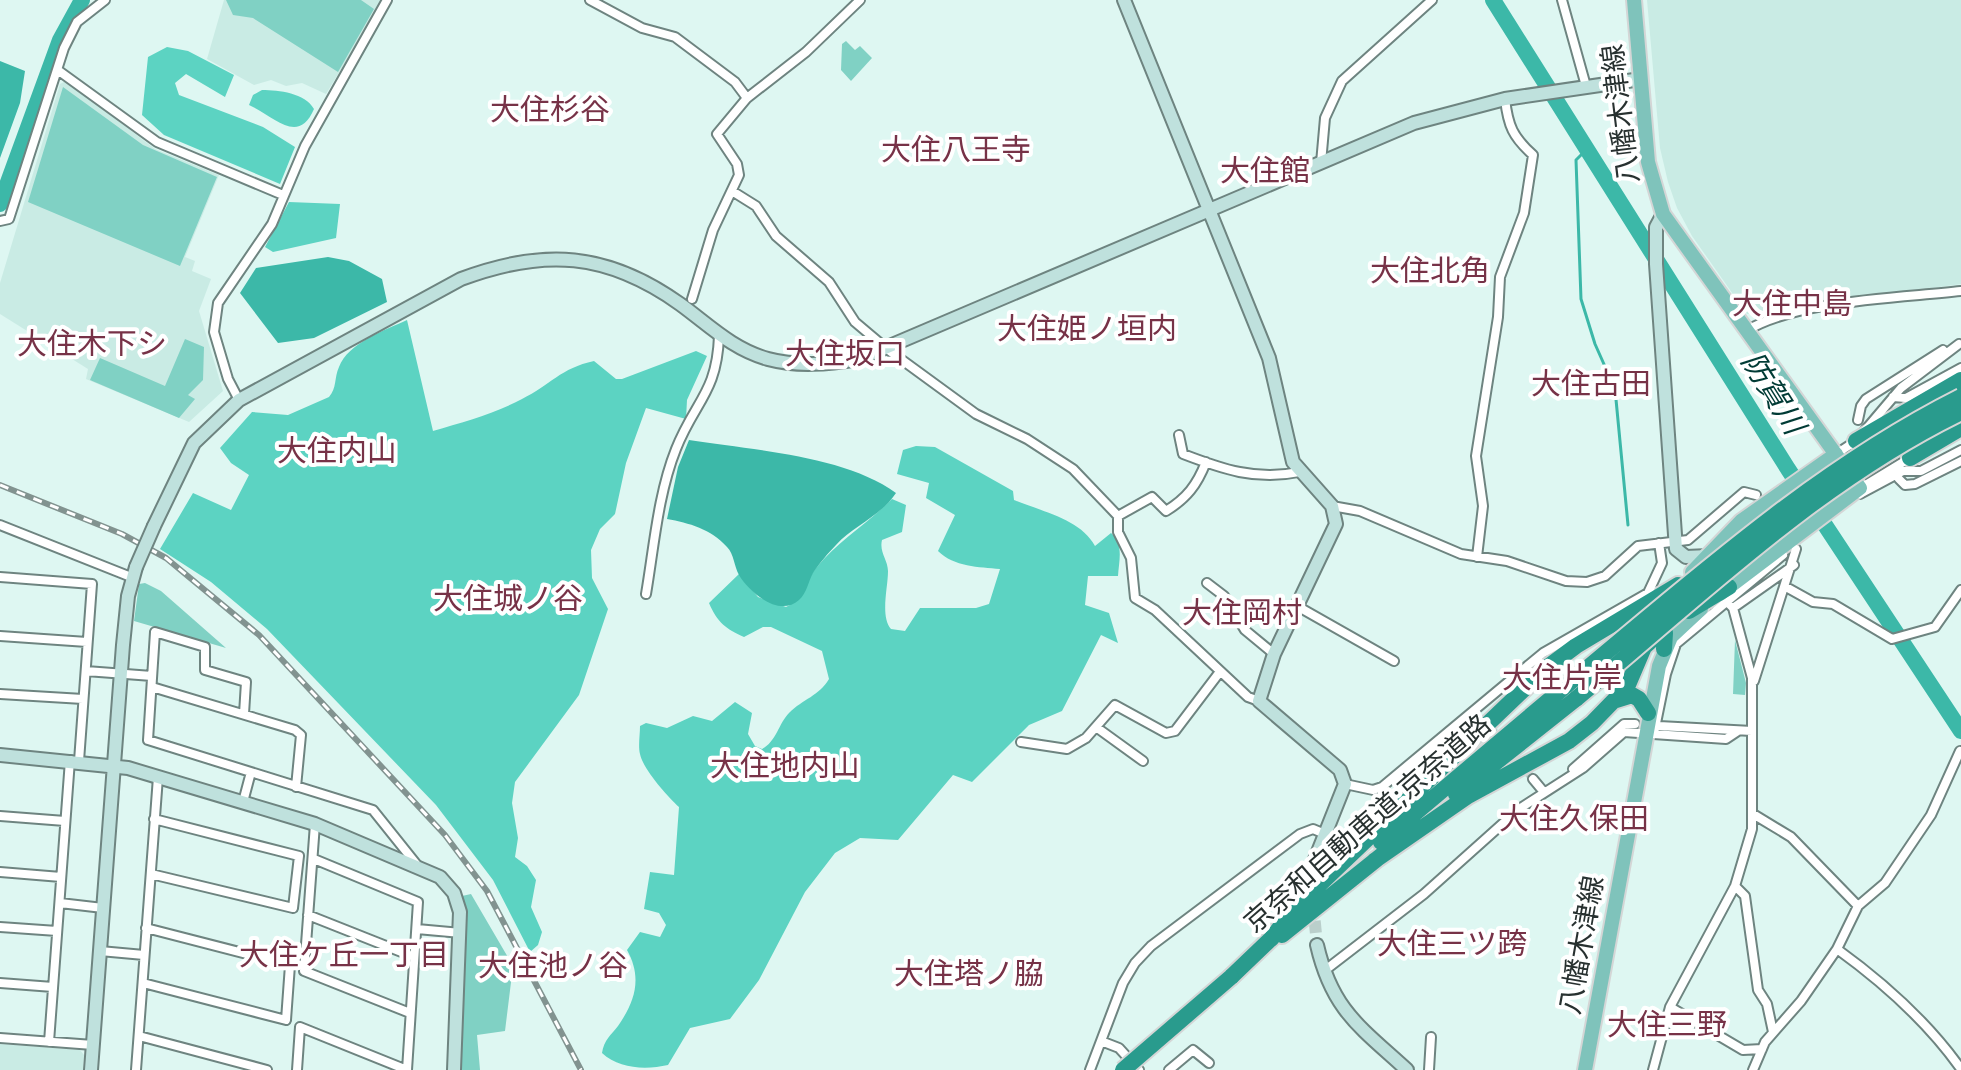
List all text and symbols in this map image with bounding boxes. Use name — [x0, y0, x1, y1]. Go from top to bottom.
street label: 八幡木津線 — [1592, 42, 1646, 186]
district label: 大住杉谷 — [490, 88, 610, 129]
district label: 大住八王寺 — [881, 128, 1031, 169]
district label: 大住館 — [1220, 149, 1310, 190]
district label: 大住北角 — [1370, 249, 1490, 290]
district label: 大住中島 — [1732, 282, 1852, 323]
district label: 大住姫ノ垣内 — [997, 307, 1177, 348]
district label: 大住木下シ — [17, 322, 167, 363]
district label: 大住坂口 — [785, 332, 905, 373]
water label: 防賀川 — [1733, 343, 1817, 444]
district label: 大住古田 — [1531, 362, 1651, 403]
district label: 大住内山 — [277, 429, 397, 470]
district label: 大住城ノ谷 — [433, 577, 583, 618]
district label: 大住岡村 — [1182, 591, 1302, 632]
district label: 大住片岸 — [1502, 656, 1622, 697]
street label: 京奈和自動車道;京奈道路 — [1235, 704, 1498, 940]
district label: 大住地内山 — [710, 744, 860, 785]
district label: 大住久保田 — [1499, 797, 1649, 838]
street label: 八幡木津線 — [1549, 873, 1611, 1017]
district label: 大住三ツ跨 — [1377, 922, 1527, 963]
district label: 大住ケ丘一丁目 — [239, 933, 449, 974]
district label: 大住池ノ谷 — [478, 944, 628, 985]
district label: 大住塔ノ脇 — [894, 952, 1044, 993]
district label: 大住三野 — [1607, 1003, 1727, 1044]

